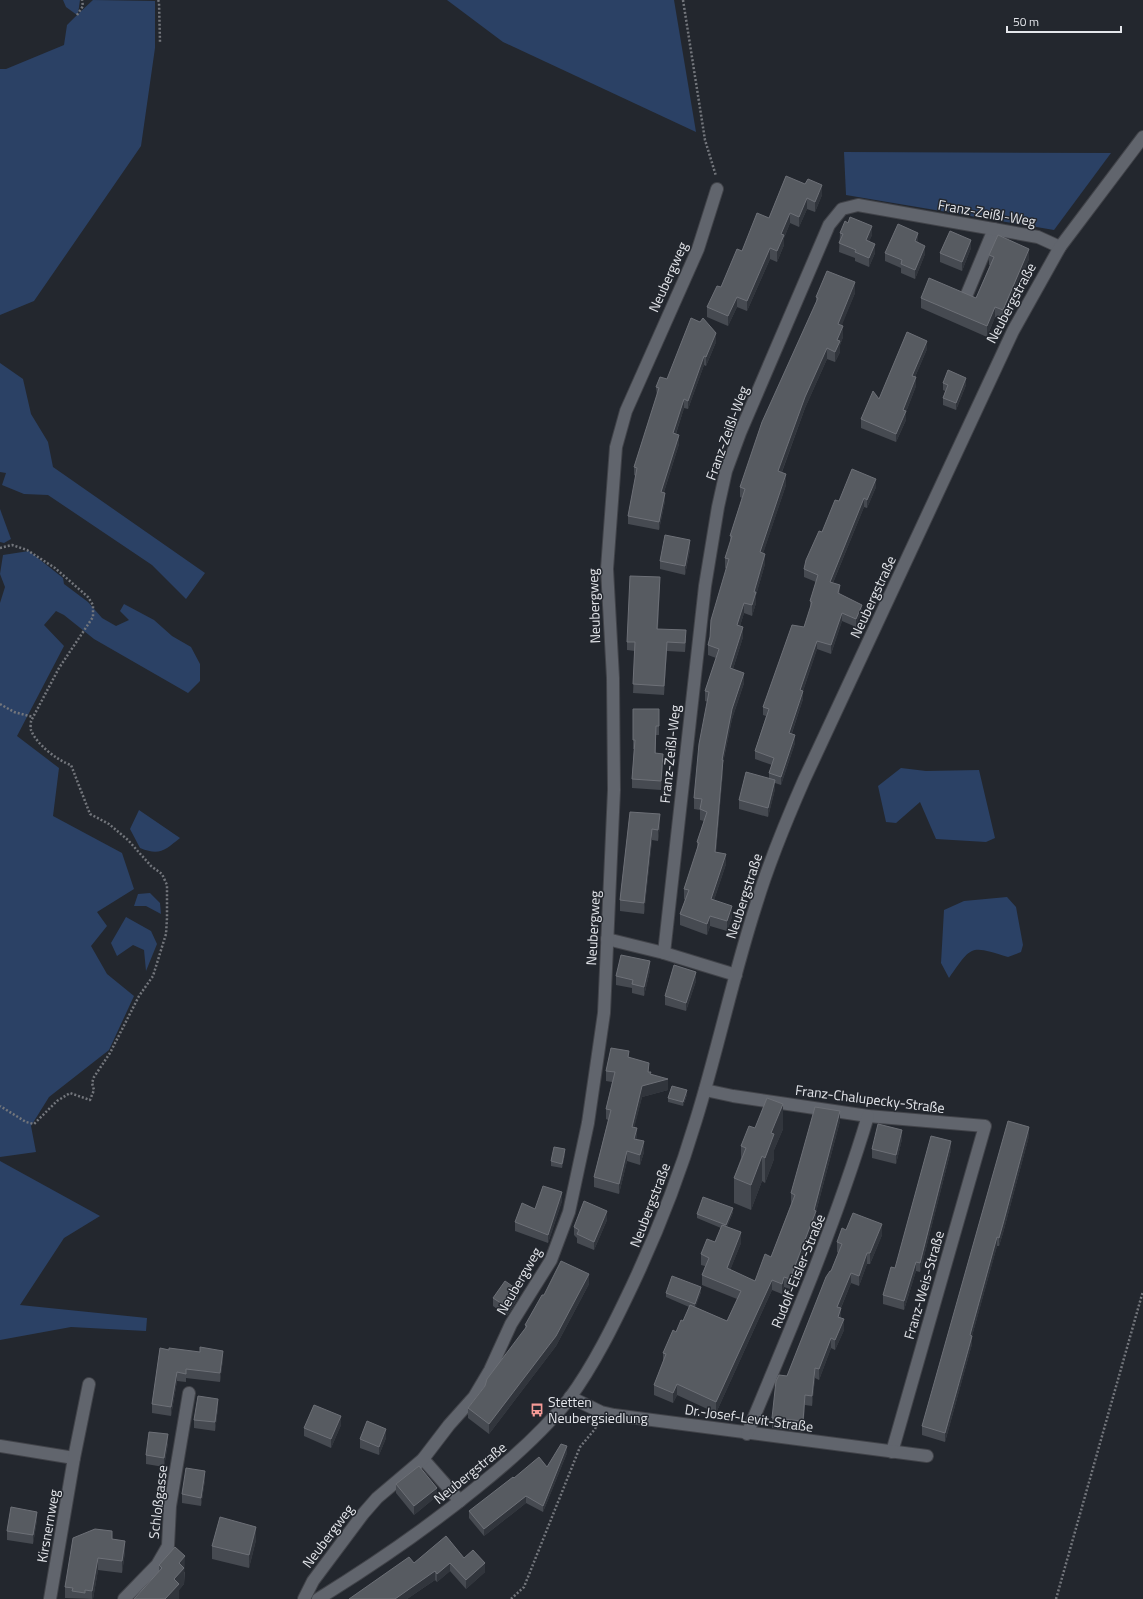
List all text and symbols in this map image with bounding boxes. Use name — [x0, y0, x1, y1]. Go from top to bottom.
scale bar — [1007, 8, 1121, 34]
text: 50 m — [1013, 12, 1039, 31]
street label: Franz-Zeißl-Weg — [936, 194, 1038, 231]
street label: Neubergweg — [643, 238, 692, 315]
street label: Neubergstraße — [980, 259, 1041, 347]
street label: Franz-Zeißl-Weg — [700, 383, 753, 483]
street label: Neubergstraße — [844, 552, 901, 641]
street label: Neubergweg — [582, 568, 605, 644]
street label: Franz-Zeißl-Weg — [654, 704, 685, 804]
street label: Neubergstraße — [720, 850, 767, 941]
street label: Neubergweg — [580, 890, 605, 966]
street label: Franz-Chalupecky-Straße — [794, 1079, 946, 1118]
street label: Neubergstraße — [624, 1160, 675, 1250]
street label: Rudolf-Eisler-Straße — [765, 1211, 830, 1331]
street label: Franz-Weis-Straße — [898, 1228, 949, 1342]
street label: Neubergweg — [491, 1243, 546, 1319]
place label: Stetten Neubergsiedlung — [548, 1391, 648, 1428]
street label: Dr.-Josef-Levit-Straße — [683, 1398, 815, 1437]
bus stop icon: Stetten Neubergsiedlung — [529, 1402, 545, 1418]
street label: Neubergstraße — [429, 1437, 511, 1509]
street label: Schloßgasse — [143, 1464, 172, 1540]
street label: Kirsnernweg — [31, 1488, 64, 1564]
street label: Neubergweg — [297, 1499, 359, 1572]

